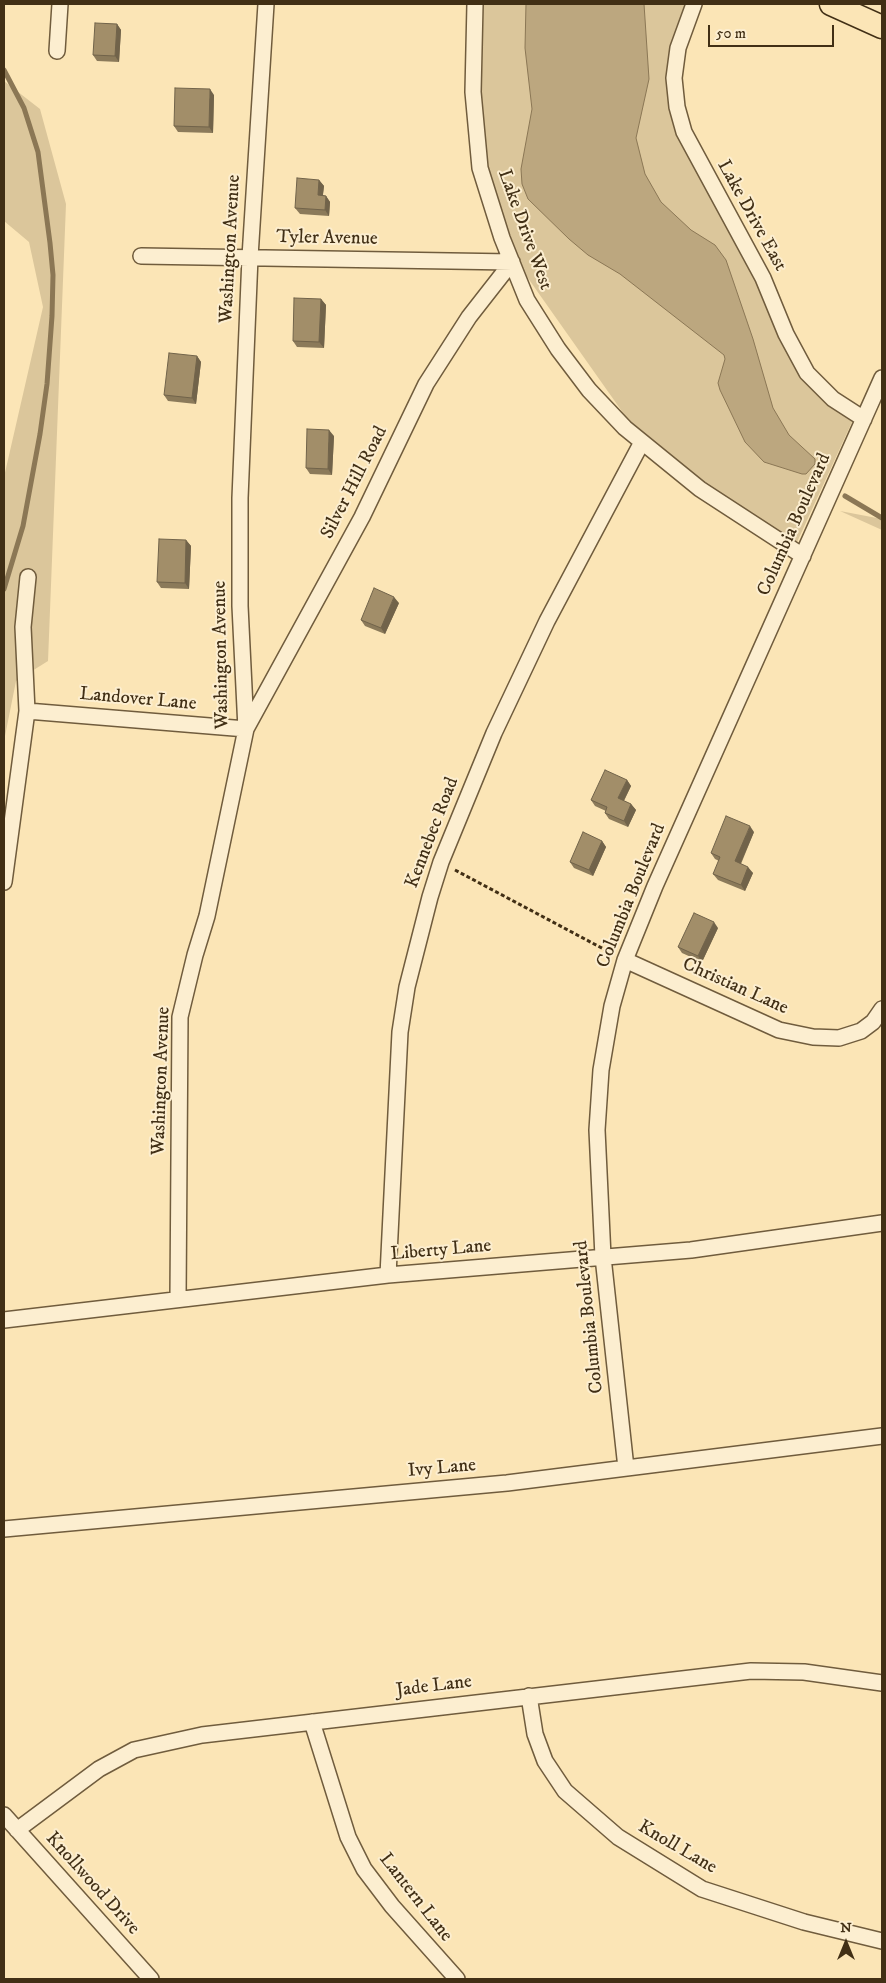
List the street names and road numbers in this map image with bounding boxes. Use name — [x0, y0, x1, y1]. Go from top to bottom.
street label: Lake Drive East — [711, 157, 791, 275]
street label: Lake Drive West — [492, 167, 556, 293]
street label: Washington Avenue — [216, 174, 246, 324]
street label: Tyler Avenue — [276, 227, 378, 251]
street label: Silver Hill Road — [317, 423, 393, 543]
street label: Columbia Boulevard — [753, 450, 837, 600]
street label: Washington Avenue — [209, 580, 235, 730]
street label: Landover Lane — [79, 684, 197, 716]
street label: Kennebec Road — [401, 774, 465, 892]
street label: Columbia Boulevard — [593, 821, 671, 971]
street label: Christian Lane — [679, 954, 791, 1020]
street label: Washington Avenue — [148, 1006, 176, 1156]
street label: Liberty Lane — [390, 1235, 492, 1267]
street label: Columbia Boulevard — [571, 1239, 609, 1395]
street label: Ivy Lane — [407, 1455, 477, 1483]
street label: Jade Lane — [395, 1671, 473, 1703]
street label: Knoll Lane — [633, 1816, 721, 1880]
street label: Knollwood Drive — [40, 1828, 144, 1940]
street label: Lantern Lane — [373, 1849, 457, 1947]

